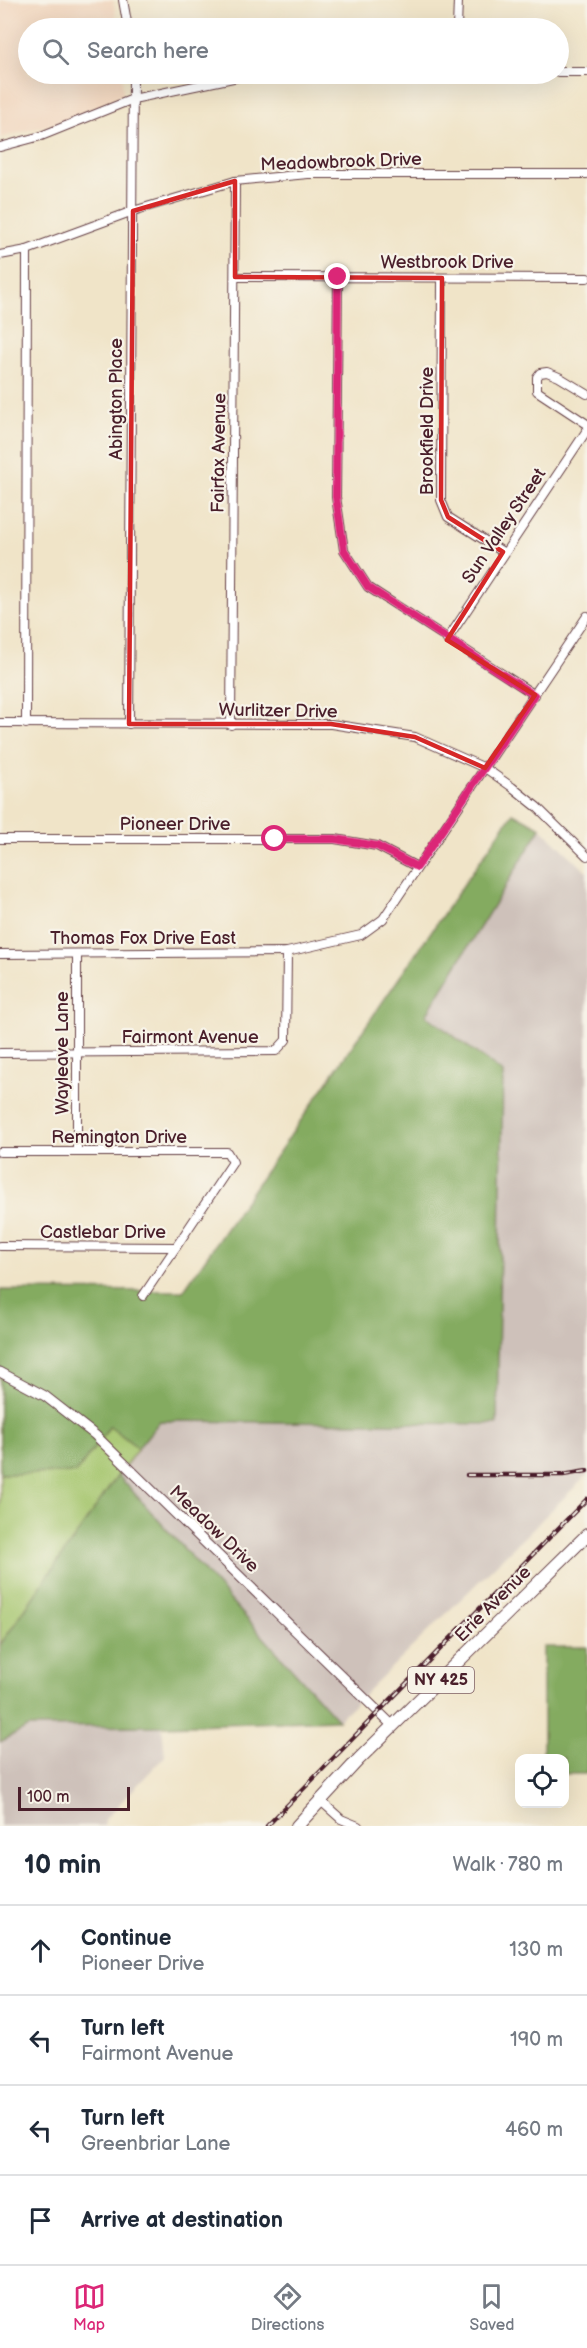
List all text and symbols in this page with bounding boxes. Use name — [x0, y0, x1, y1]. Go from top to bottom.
search box — [18, 18, 569, 84]
icon: search — [39, 35, 72, 68]
text: Search here — [87, 38, 209, 65]
street label: Meadowbrook Drive — [260, 149, 422, 175]
street label: Westbrook Drive — [380, 252, 514, 273]
route end — [324, 263, 350, 289]
street label: Abington Place — [106, 338, 127, 460]
street label: Brookfield Drive — [417, 366, 438, 495]
street label: Fairfax Avenue — [207, 393, 231, 513]
street label: Sun Valley Street — [458, 464, 551, 588]
street label: Wurlitzer Drive — [218, 699, 338, 723]
street label: Pioneer Drive — [120, 814, 231, 835]
route start — [261, 825, 287, 851]
street label: Thomas Fox Drive East — [50, 928, 237, 949]
street label: Wayleave Lane — [52, 991, 73, 1115]
street label: Fairmont Avenue — [121, 1027, 259, 1048]
street label: Remington Drive — [51, 1127, 187, 1148]
street label: Castlebar Drive — [40, 1222, 166, 1243]
street label: Meadow Drive — [165, 1481, 263, 1577]
street label: Erie Avenue — [451, 1562, 535, 1646]
road number: NY 425 — [408, 1667, 474, 1693]
map controls — [515, 1754, 569, 1808]
button: locate — [515, 1754, 569, 1808]
scale bar — [18, 1784, 130, 1812]
text: 100 m — [27, 1788, 70, 1807]
text: 10 min — [24, 1850, 101, 1881]
text: Walk · 780 m — [453, 1853, 563, 1877]
text: Continue — [81, 1925, 171, 1952]
icon: ahead — [24, 1934, 57, 1967]
text: 130 m — [509, 1938, 563, 1962]
text: Pioneer Drive — [81, 1952, 204, 1976]
text: Turn left — [81, 2015, 165, 2042]
icon: left — [24, 2024, 57, 2057]
text: 190 m — [510, 2028, 563, 2052]
text: Fairmont Avenue — [81, 2042, 233, 2066]
text: Turn left — [81, 2105, 165, 2132]
icon: left — [24, 2114, 57, 2147]
text: 460 m — [505, 2118, 563, 2142]
text: Greenbriar Lane — [81, 2132, 230, 2156]
icon: arrive — [24, 2204, 57, 2237]
text: Arrive at destination — [81, 2207, 283, 2234]
tab: Map — [73, 2280, 106, 2335]
tab: Directions — [251, 2280, 324, 2335]
tab: Saved — [469, 2280, 514, 2335]

